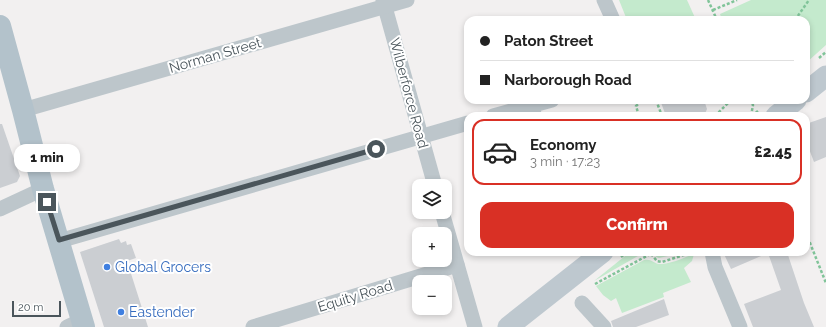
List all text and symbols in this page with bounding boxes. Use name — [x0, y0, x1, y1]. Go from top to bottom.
text: Paton Street — [504, 32, 593, 50]
street label: Norman Street — [167, 34, 263, 76]
street label: Wilberforce Road — [387, 36, 431, 150]
text: Narborough Road — [504, 71, 632, 89]
icon: car — [482, 134, 518, 170]
text: Economy — [530, 136, 597, 154]
route start — [367, 140, 385, 158]
text: £2.45 — [754, 143, 792, 161]
callout: 1 min — [14, 144, 80, 172]
text: 1 min — [30, 150, 64, 165]
text: 3 min · 17:23 — [530, 154, 600, 169]
map controls — [412, 179, 452, 315]
button: layers — [412, 179, 452, 219]
route end — [38, 193, 56, 211]
button: Confirm — [480, 202, 794, 248]
button: + — [412, 227, 452, 267]
place label: Global Grocers — [115, 259, 211, 275]
marker: Global Grocers — [102, 262, 112, 272]
button: − — [412, 275, 452, 315]
street label: Equity Road — [316, 277, 394, 315]
scale bar — [12, 299, 61, 318]
text: 20 m — [18, 301, 43, 314]
place label: Eastender — [129, 304, 195, 320]
marker: Eastender — [116, 307, 126, 317]

